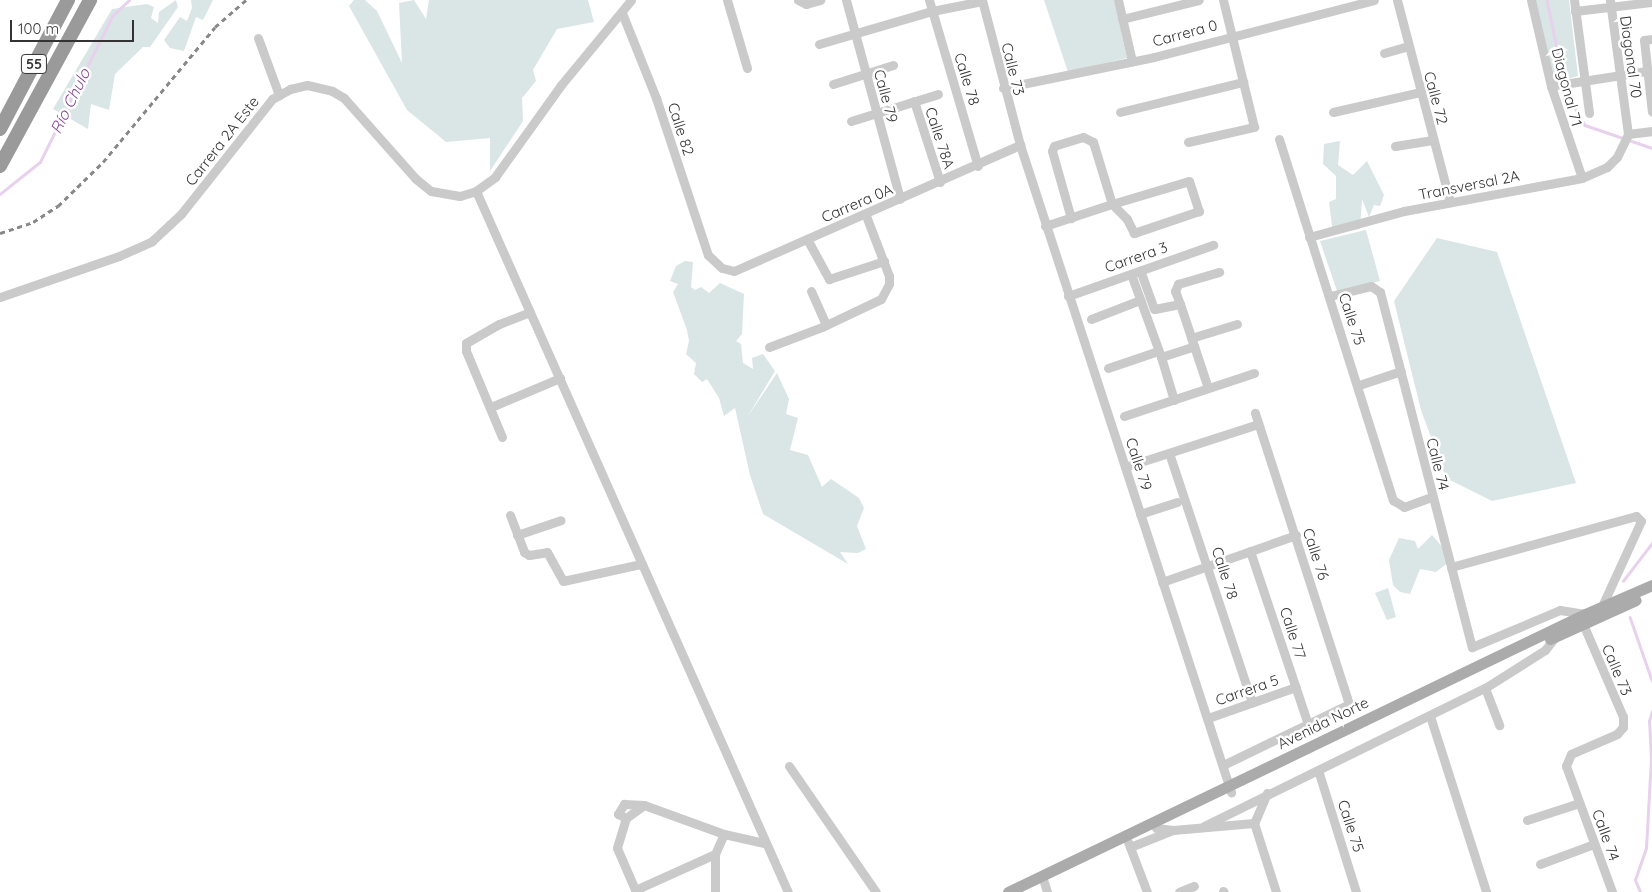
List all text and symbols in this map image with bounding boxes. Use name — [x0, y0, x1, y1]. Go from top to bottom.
scale bar — [12, 10, 136, 42]
street label: Diagonal 70 — [1616, 15, 1646, 99]
street label: Carrera 0 — [1151, 16, 1219, 50]
text: 100 m — [18, 19, 59, 38]
street label: Calle 73 — [998, 41, 1028, 97]
street label: Diagonal 71 — [1548, 46, 1586, 128]
street label: Calle 78 — [950, 51, 984, 107]
road number: 55 — [20, 52, 48, 76]
water label: Río Chulo — [46, 65, 94, 137]
street label: Calle 79 — [870, 67, 902, 125]
street label: Calle 72 — [1420, 69, 1452, 127]
street label: Carrera 2A Este — [182, 93, 262, 189]
street label: Calle 82 — [664, 100, 698, 158]
street label: Calle 78A — [922, 105, 958, 171]
street label: Transversal 2A — [1417, 166, 1521, 204]
street label: Carrera 0A — [819, 180, 895, 226]
street label: Carrera 3 — [1102, 238, 1170, 276]
street label: Calle 75 — [1335, 291, 1369, 347]
street label: Calle 79 — [1122, 435, 1156, 493]
street label: Calle 74 — [1423, 436, 1453, 492]
street label: Calle 76 — [1299, 526, 1333, 582]
street label: Calle 78 — [1208, 545, 1242, 601]
street label: Calle 77 — [1276, 605, 1310, 661]
street label: Calle 73 — [1598, 642, 1636, 698]
street label: Carrera 5 — [1213, 671, 1281, 709]
street label: Avenida Norte — [1275, 693, 1371, 753]
street label: Calle 75 — [1334, 798, 1368, 854]
street label: Calle 74 — [1588, 807, 1624, 863]

